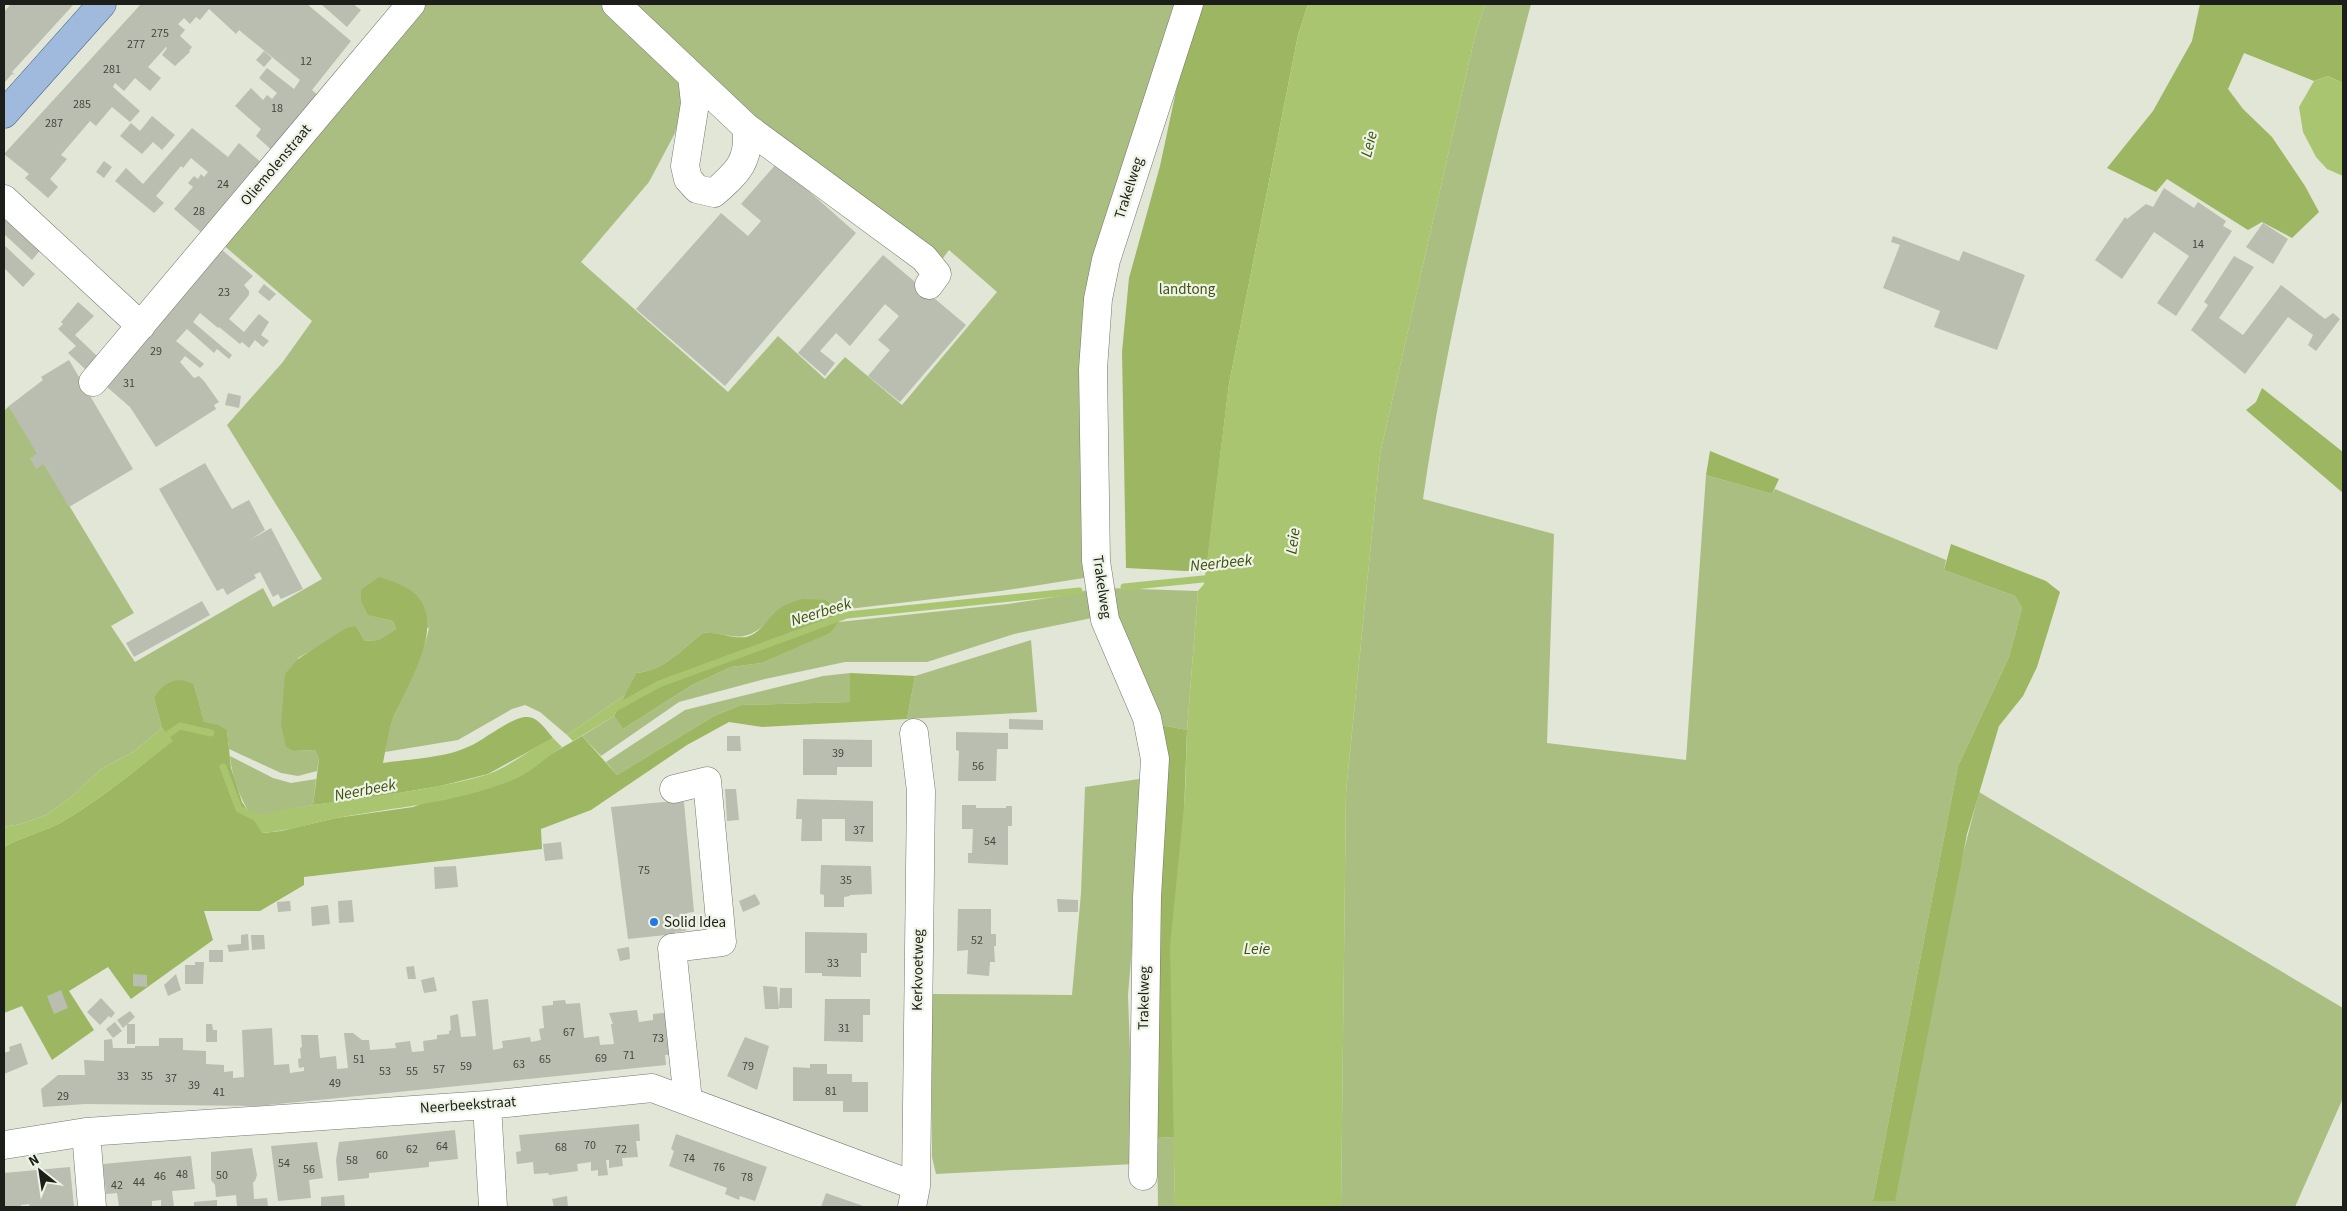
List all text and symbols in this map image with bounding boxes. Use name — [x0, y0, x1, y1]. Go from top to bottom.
house number: 275 — [151, 25, 169, 42]
house number: 277 — [127, 36, 145, 53]
house number: 12 — [300, 53, 312, 70]
house number: 281 — [103, 61, 121, 78]
house number: 285 — [73, 96, 91, 113]
house number: 18 — [271, 100, 283, 117]
house number: 287 — [45, 115, 63, 132]
street label: Oliemolenstraat — [236, 120, 316, 210]
water label: Leie — [1355, 128, 1383, 159]
street label: Trakelweg — [1109, 154, 1149, 222]
house number: 24 — [217, 176, 229, 193]
house number: 28 — [193, 203, 205, 220]
house number: 14 — [2192, 236, 2204, 253]
park label: landtong — [1159, 279, 1216, 300]
house number: 23 — [218, 284, 230, 301]
house number: 29 — [150, 343, 162, 360]
house number: 31 — [123, 375, 135, 392]
water label: Leie — [1280, 526, 1306, 555]
water label: Neerbeek — [1189, 549, 1254, 577]
street label: Trakelweg — [1087, 554, 1117, 620]
water label: Neerbeek — [788, 592, 854, 632]
house number: 39 — [832, 745, 844, 762]
house number: 56 — [972, 758, 984, 775]
water label: Neerbeek — [332, 773, 398, 807]
house number: 37 — [853, 822, 865, 839]
house number: 54 — [984, 833, 996, 850]
house number: 75 — [638, 862, 650, 879]
house number: 35 — [840, 872, 852, 889]
place label: Solid Idea — [664, 912, 726, 933]
marker: Solid Idea — [648, 916, 660, 928]
street label: Kerkvoetweg — [907, 929, 929, 1011]
house number: 52 — [971, 932, 983, 949]
water label: Leie — [1244, 938, 1270, 960]
house number: 33 — [827, 955, 839, 972]
street label: Trakelweg — [1133, 966, 1155, 1030]
house number: 31 — [838, 1020, 850, 1037]
house number: 67 — [563, 1024, 575, 1041]
house number: 73 — [652, 1030, 664, 1047]
house number: 71 — [623, 1047, 635, 1064]
house number: 69 — [595, 1050, 607, 1067]
house number: 51 — [353, 1051, 365, 1068]
house number: 65 — [539, 1051, 551, 1068]
house number: 63 — [513, 1056, 525, 1073]
house number: 59 — [460, 1058, 472, 1075]
house number: 79 — [742, 1058, 754, 1075]
house number: 57 — [433, 1061, 445, 1078]
house number: 53 — [379, 1063, 391, 1080]
house number: 55 — [406, 1063, 418, 1080]
house number: 33 — [117, 1068, 129, 1085]
house number: 35 — [141, 1068, 153, 1085]
house number: 37 — [165, 1070, 177, 1087]
house number: 49 — [329, 1075, 341, 1092]
house number: 39 — [188, 1077, 200, 1094]
house number: 81 — [825, 1083, 837, 1100]
house number: 41 — [213, 1084, 225, 1101]
house number: 29 — [57, 1088, 69, 1105]
street label: Neerbeekstraat — [419, 1091, 517, 1119]
house number: 70 — [584, 1137, 596, 1154]
house number: 64 — [436, 1138, 448, 1155]
house number: 68 — [555, 1139, 567, 1156]
house number: 62 — [406, 1141, 418, 1158]
house number: 72 — [615, 1141, 627, 1158]
north arrow — [15, 1146, 65, 1196]
house number: 60 — [376, 1147, 388, 1164]
text: N — [25, 1150, 43, 1172]
house number: 74 — [683, 1150, 695, 1167]
house number: 58 — [346, 1152, 358, 1169]
house number: 54 — [278, 1155, 290, 1172]
house number: 76 — [713, 1159, 725, 1176]
house number: 56 — [303, 1161, 315, 1178]
house number: 48 — [176, 1166, 188, 1183]
house number: 50 — [216, 1167, 228, 1184]
house number: 46 — [154, 1168, 166, 1185]
house number: 78 — [741, 1169, 753, 1186]
house number: 44 — [133, 1174, 145, 1191]
house number: 42 — [111, 1177, 123, 1194]

